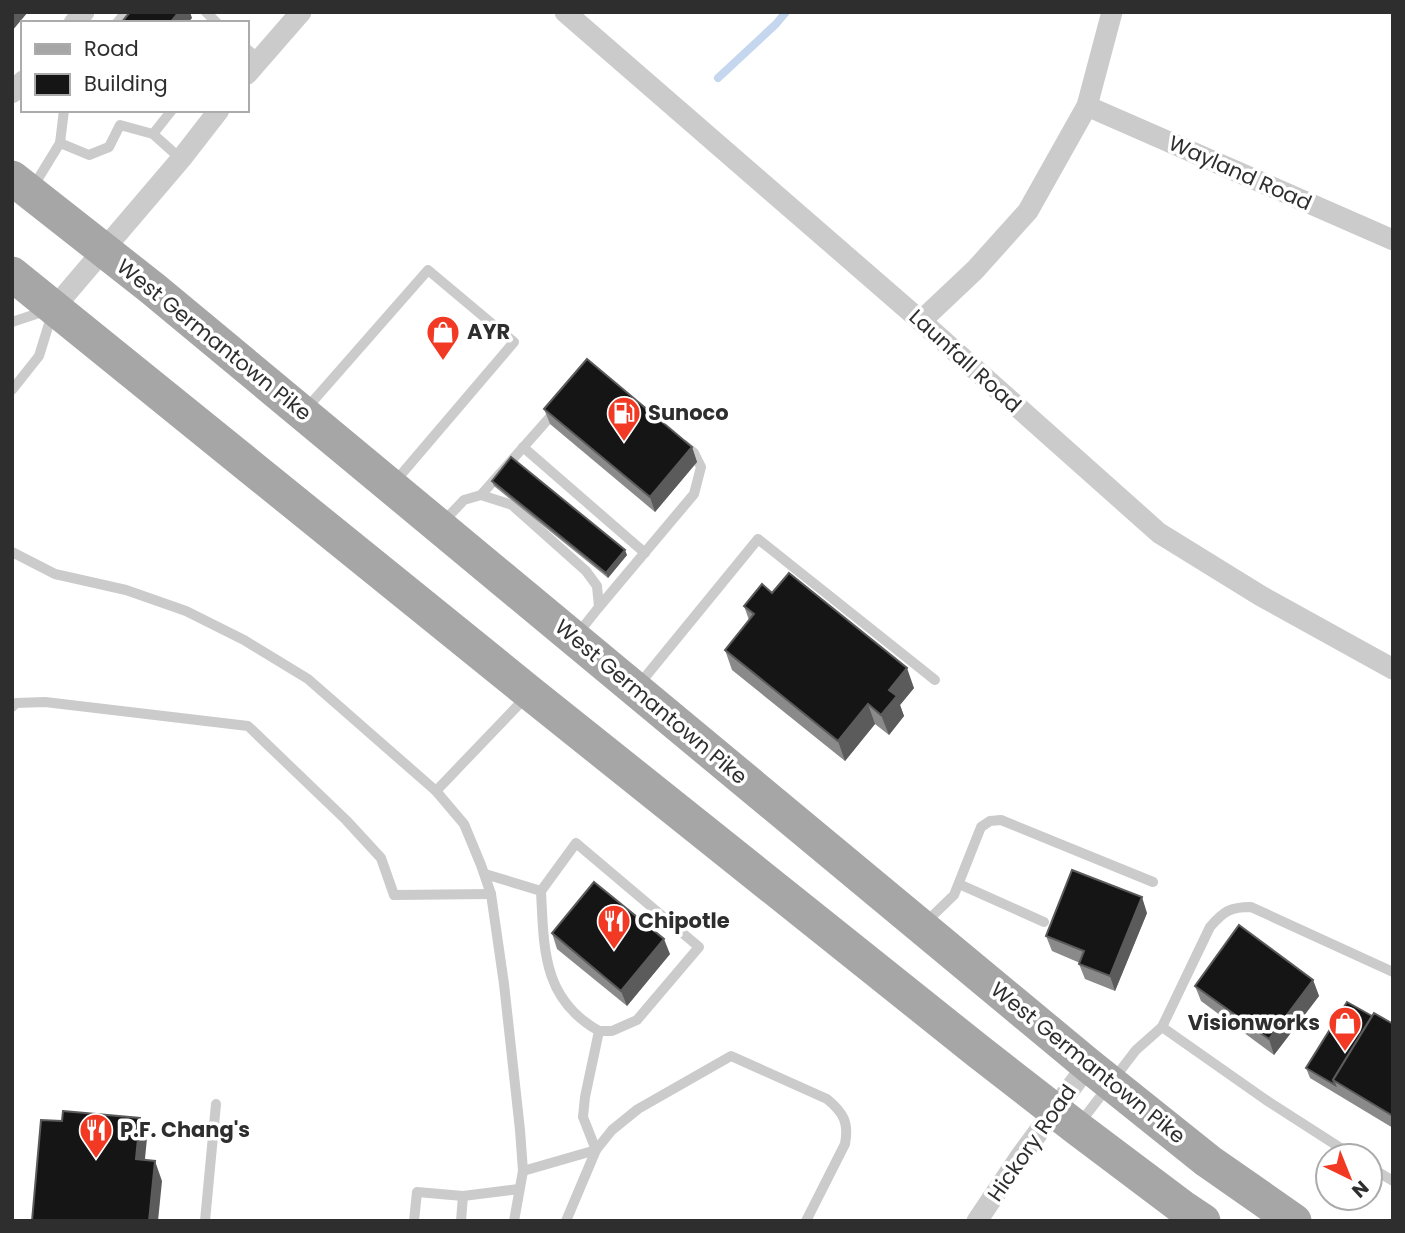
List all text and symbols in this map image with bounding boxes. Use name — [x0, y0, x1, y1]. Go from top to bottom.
legend — [21, 21, 248, 112]
text: Road — [84, 34, 139, 63]
text: Building — [84, 69, 168, 98]
street label: Wayland Road — [1164, 128, 1316, 217]
street label: West Germantown Pike — [111, 252, 318, 427]
street label: Launfall Road — [903, 302, 1028, 419]
shop icon: AYR — [424, 313, 462, 362]
place label: AYR — [467, 317, 510, 346]
fuel station icon: Sunoco — [605, 394, 643, 443]
place label: Sunoco — [648, 398, 729, 427]
street label: West Germantown Pike — [549, 613, 754, 791]
restaurant icon: Chipotle — [595, 902, 633, 951]
place label: Chipotle — [638, 906, 730, 935]
street label: West Germantown Pike — [985, 975, 1192, 1150]
shop icon: Visionworks — [1326, 1004, 1364, 1053]
place label: Visionworks — [1188, 1008, 1320, 1037]
street label: Hickory Road — [981, 1078, 1083, 1207]
restaurant icon: P.F. Chang's — [77, 1111, 115, 1160]
place label: P.F. Chang's — [120, 1115, 250, 1144]
north arrow — [1314, 1142, 1384, 1212]
text: N — [1346, 1174, 1375, 1204]

